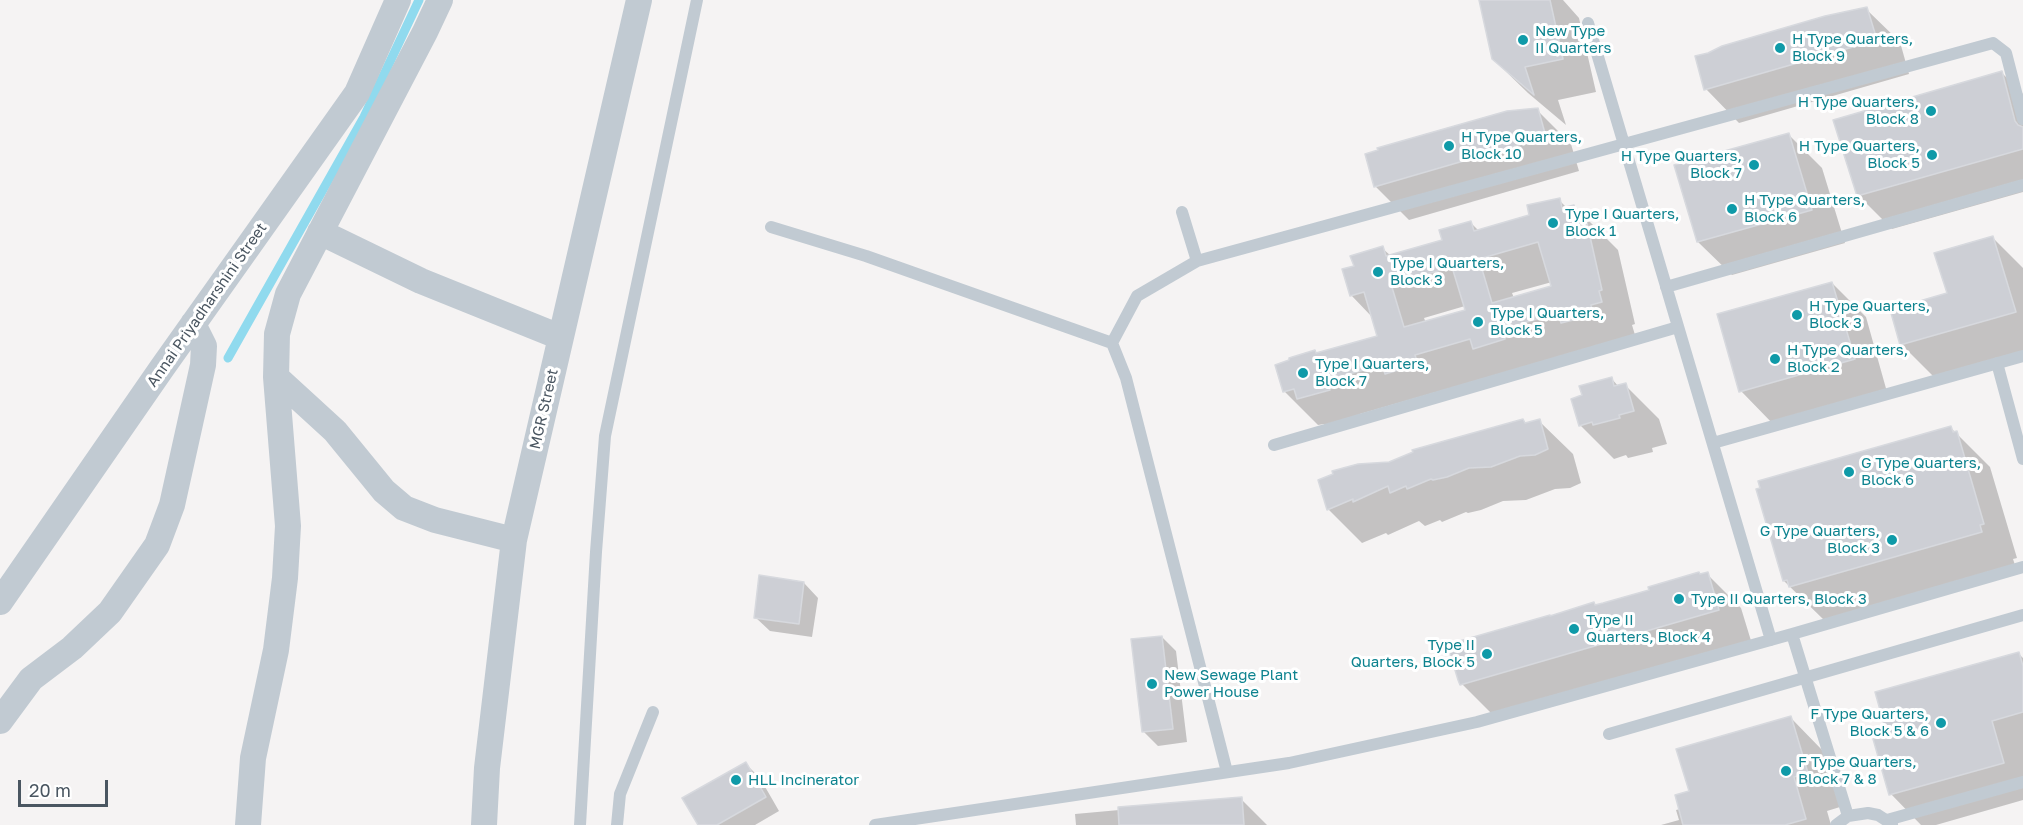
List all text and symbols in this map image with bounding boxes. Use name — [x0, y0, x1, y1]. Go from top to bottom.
place label: New Type II Quarters — [1535, 22, 1611, 57]
place label: H Type Quarters, Block 9 — [1792, 30, 1913, 65]
marker: New Type II Quarters — [1516, 33, 1530, 47]
marker: H Type Quarters, Block 9 — [1773, 41, 1787, 55]
place label: H Type Quarters, Block 8 — [1798, 93, 1919, 128]
marker: H Type Quarters, Block 8 — [1924, 104, 1938, 118]
place label: H Type Quarters, Block 10 — [1461, 128, 1582, 163]
place label: H Type Quarters, Block 5 — [1799, 137, 1920, 172]
marker: H Type Quarters, Block 10 — [1442, 139, 1456, 153]
place label: H Type Quarters, Block 7 — [1621, 147, 1742, 182]
marker: H Type Quarters, Block 5 — [1925, 148, 1939, 162]
marker: H Type Quarters, Block 7 — [1747, 158, 1761, 172]
place label: H Type Quarters, Block 6 — [1744, 191, 1865, 226]
marker: H Type Quarters, Block 6 — [1725, 202, 1739, 216]
place label: Type I Quarters, Block 1 — [1565, 205, 1679, 240]
marker: Type I Quarters, Block 1 — [1546, 216, 1560, 230]
street label: Annai Priyadharshini Street — [143, 219, 271, 391]
place label: Type I Quarters, Block 3 — [1390, 254, 1504, 289]
marker: Type I Quarters, Block 3 — [1371, 265, 1385, 279]
place label: H Type Quarters, Block 3 — [1809, 297, 1930, 332]
place label: Type I Quarters, Block 5 — [1490, 304, 1604, 339]
marker: H Type Quarters, Block 3 — [1790, 308, 1804, 322]
marker: Type I Quarters, Block 5 — [1471, 315, 1485, 329]
place label: H Type Quarters, Block 2 — [1787, 341, 1908, 376]
marker: H Type Quarters, Block 2 — [1768, 352, 1782, 366]
place label: Type I Quarters, Block 7 — [1315, 355, 1429, 390]
marker: Type I Quarters, Block 7 — [1296, 366, 1310, 380]
street label: MGR Street — [526, 367, 562, 451]
place label: G Type Quarters, Block 6 — [1861, 454, 1981, 489]
marker: G Type Quarters, Block 6 — [1842, 465, 1856, 479]
place label: G Type Quarters, Block 3 — [1760, 522, 1880, 557]
marker: G Type Quarters, Block 3 — [1885, 533, 1899, 547]
place label: Type II Quarters, Block 3 — [1691, 590, 1867, 608]
marker: Type II Quarters, Block 3 — [1672, 592, 1686, 606]
place label: Type II Quarters, Block 4 — [1586, 611, 1711, 646]
marker: Type II Quarters, Block 4 — [1567, 622, 1581, 636]
place label: Type II Quarters, Block 5 — [1351, 636, 1475, 671]
marker: Type II Quarters, Block 5 — [1480, 647, 1494, 661]
place label: New Sewage Plant Power House — [1164, 666, 1298, 701]
marker: New Sewage Plant Power House — [1145, 677, 1159, 691]
place label: F Type Quarters, Block 5 & 6 — [1810, 705, 1929, 740]
marker: F Type Quarters, Block 5 & 6 — [1934, 716, 1948, 730]
place label: F Type Quarters, Block 7 & 8 — [1798, 753, 1917, 788]
marker: F Type Quarters, Block 7 & 8 — [1779, 764, 1793, 778]
scale bar — [21, 768, 111, 806]
place label: HLL Incinerator — [748, 771, 859, 789]
marker: HLL Incinerator — [729, 773, 743, 787]
text: 20 m — [29, 779, 71, 801]

